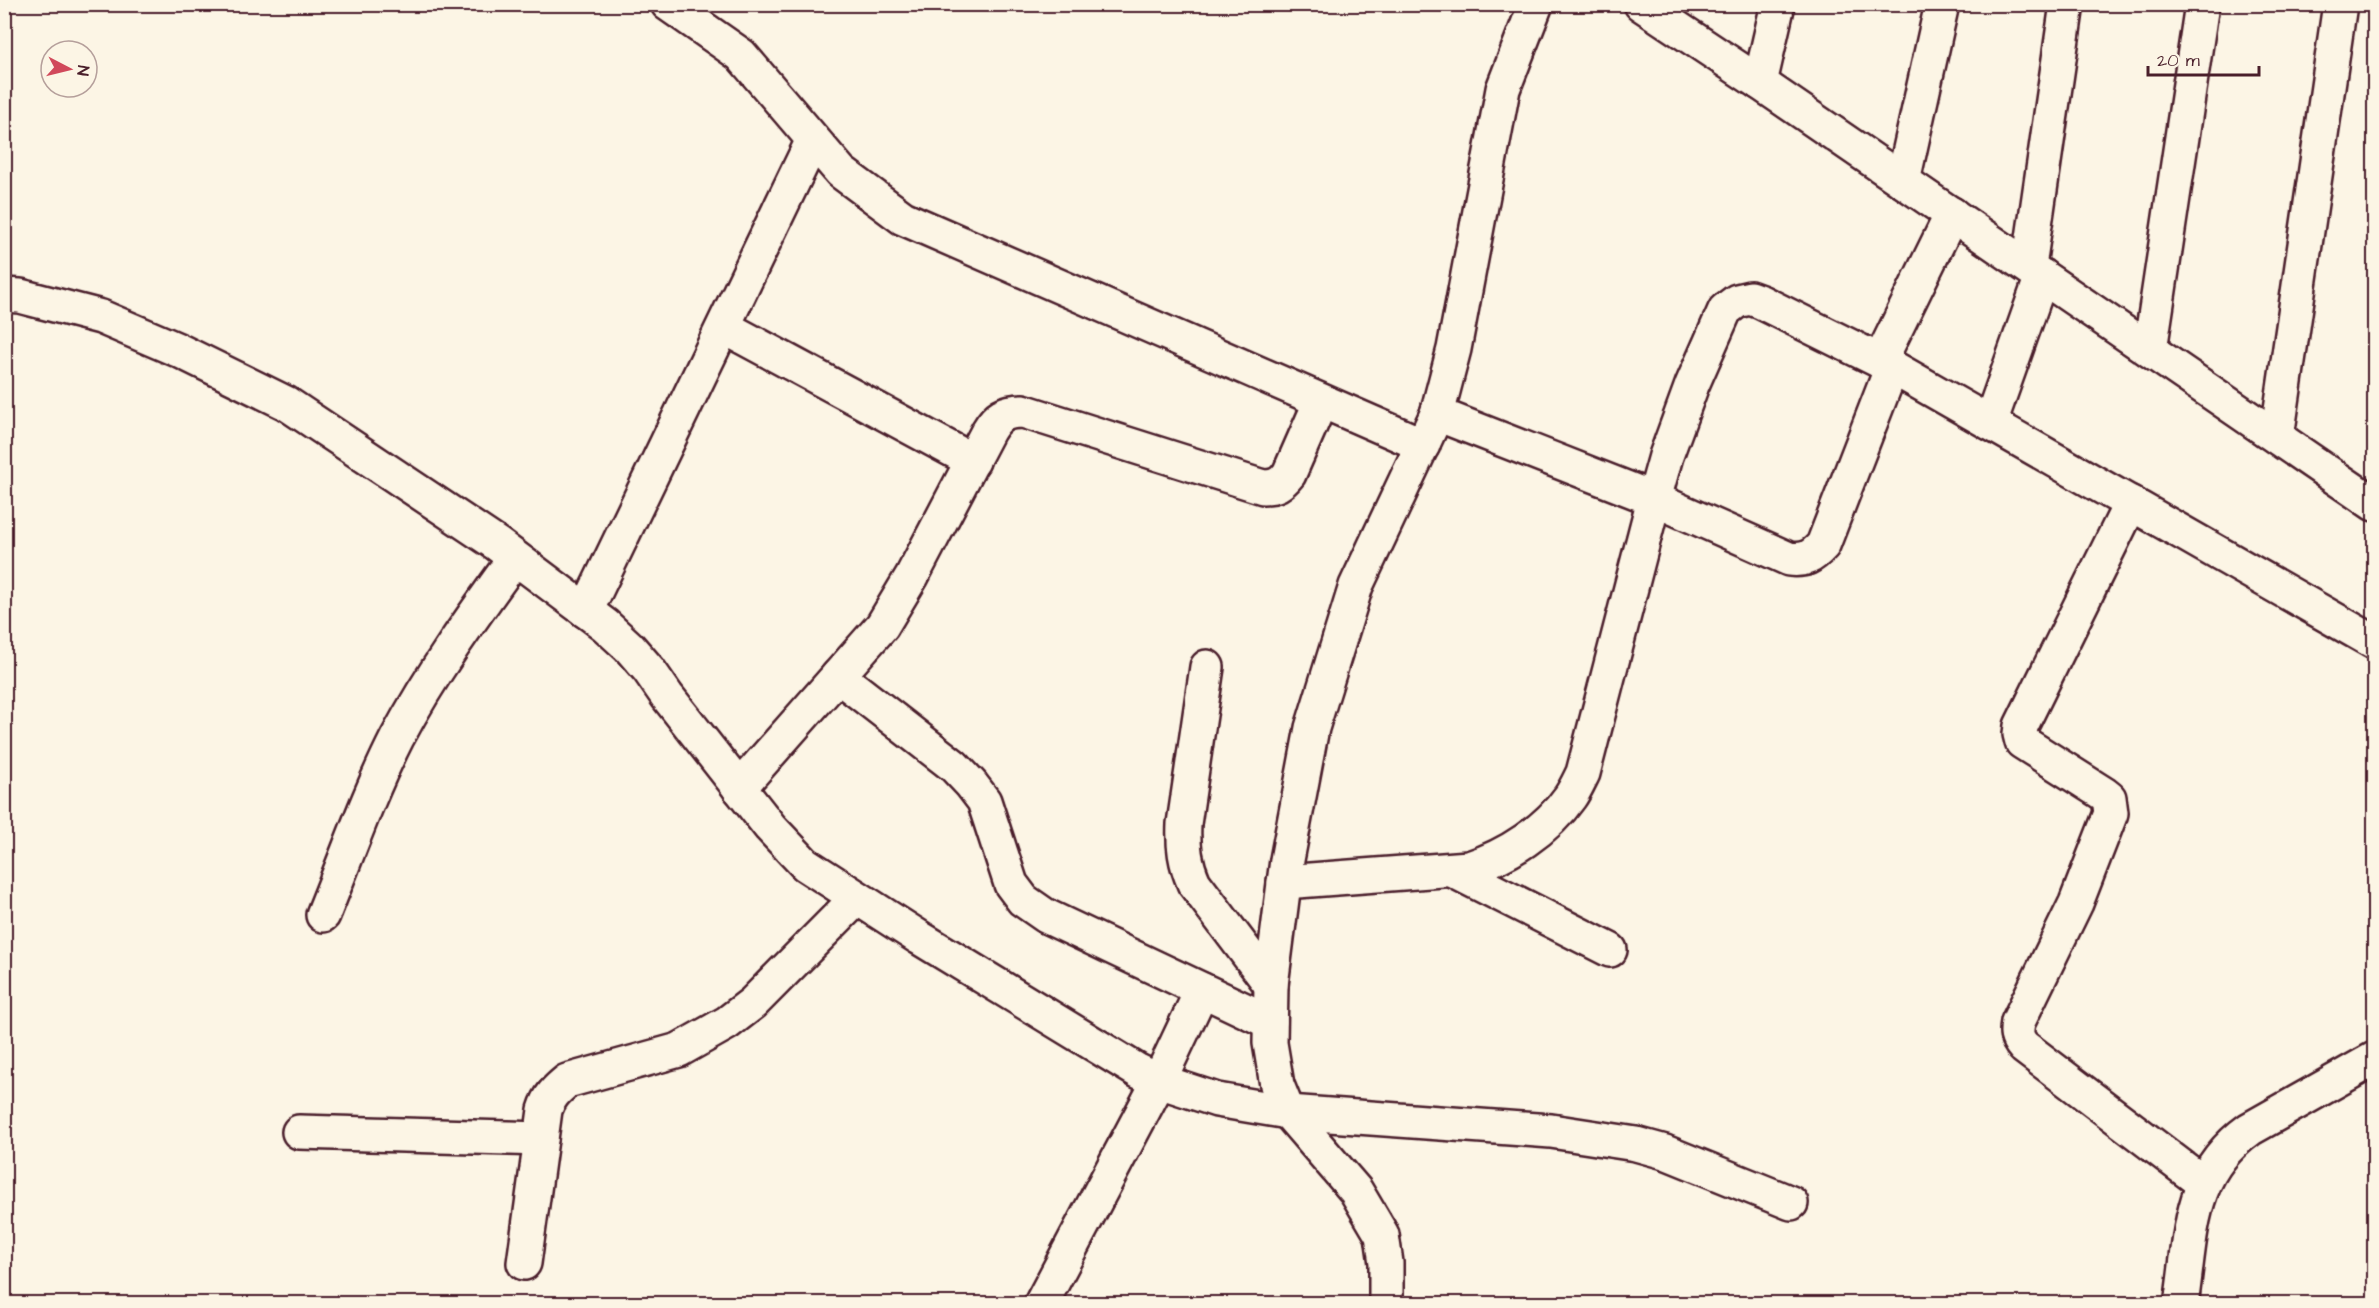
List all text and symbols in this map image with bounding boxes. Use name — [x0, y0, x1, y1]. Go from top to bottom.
north arrow — [39, 39, 99, 99]
scale bar — [2148, 39, 2259, 77]
text: 20 m — [2157, 48, 2200, 73]
text: N — [71, 64, 94, 77]

